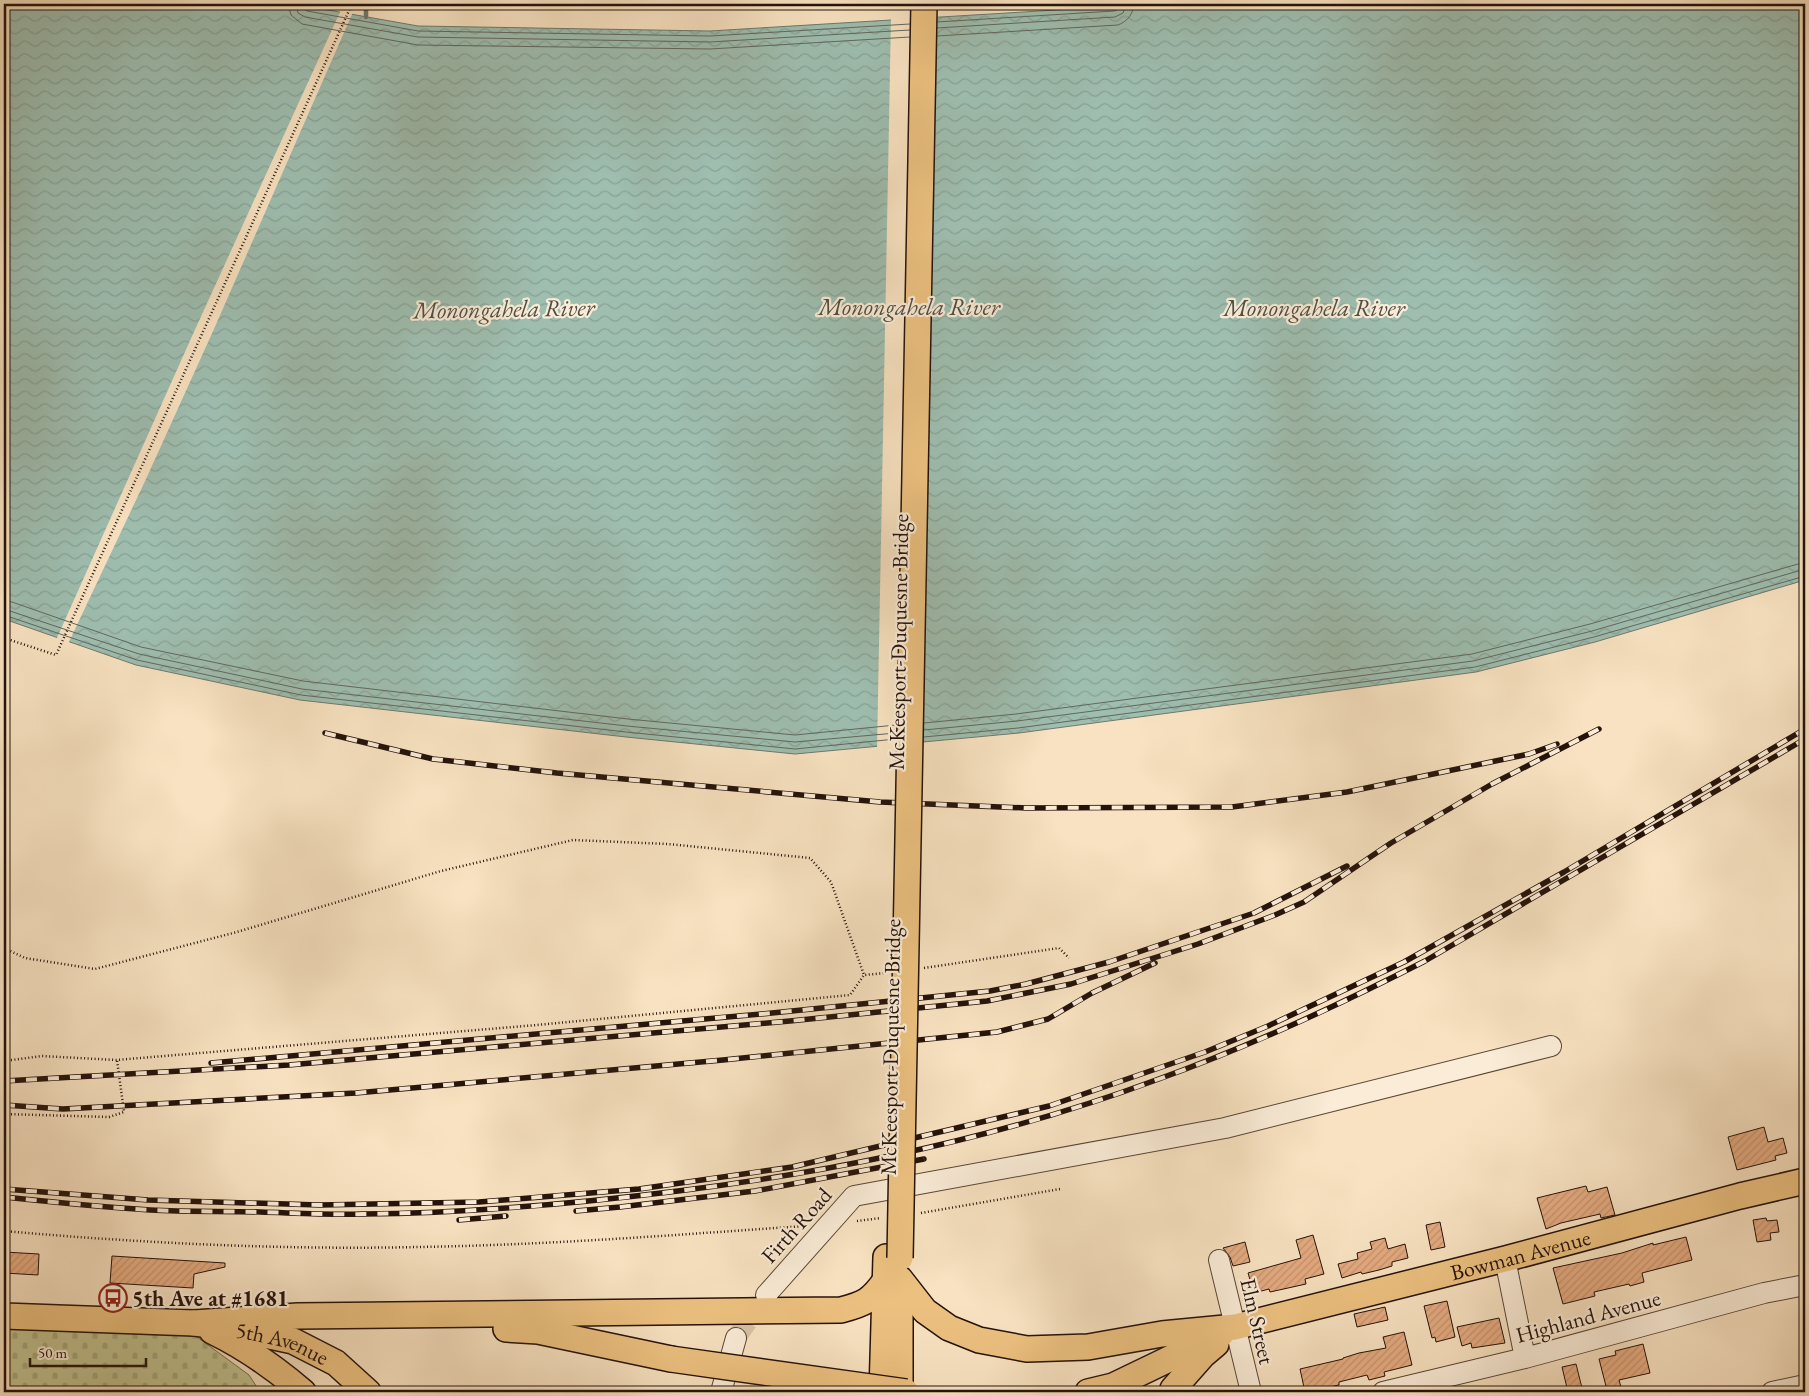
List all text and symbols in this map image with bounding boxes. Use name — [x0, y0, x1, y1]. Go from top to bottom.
water label: Monongahela River — [411, 291, 597, 326]
water label: Monongahela River — [816, 291, 1002, 322]
water label: Monongahela River — [1221, 292, 1407, 323]
street label: McKeesport-Duquesne Bridge — [882, 513, 915, 770]
street label: McKeesport-Duquesne Bridge — [874, 918, 907, 1175]
street label: Firth Road — [755, 1181, 839, 1269]
street label: Bowman Avenue — [1447, 1223, 1594, 1287]
street label: Elm Street — [1234, 1275, 1282, 1367]
bus stop icon: 5th Ave at #1681 — [98, 1283, 128, 1313]
street label: Highland Avenue — [1513, 1283, 1664, 1350]
place label: 5th Ave at #1681 — [132, 1284, 288, 1313]
street label: 5th Avenue — [234, 1315, 334, 1372]
scale bar — [30, 1336, 146, 1368]
text: 50 m — [38, 1343, 67, 1362]

